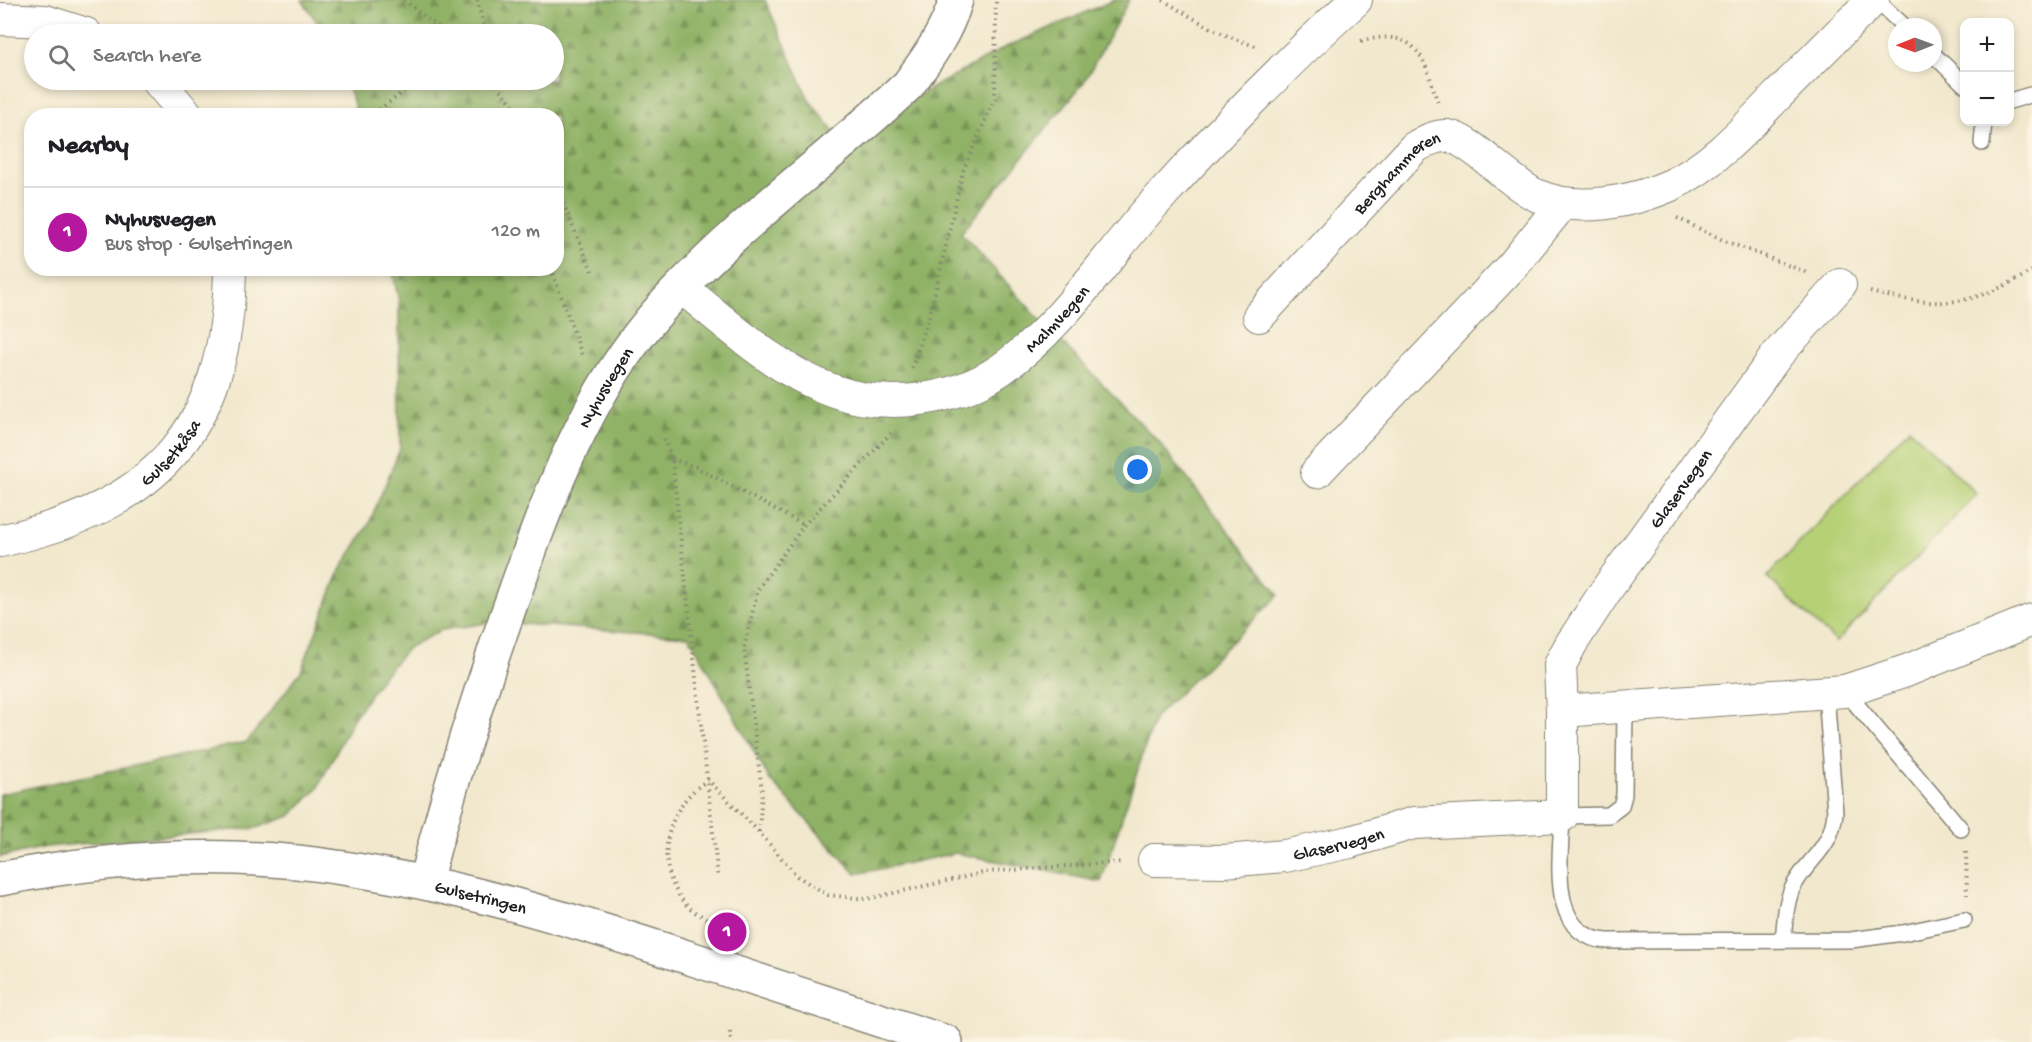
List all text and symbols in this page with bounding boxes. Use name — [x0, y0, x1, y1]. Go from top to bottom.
north arrow — [1888, 18, 1942, 72]
map controls — [1960, 18, 2014, 126]
button: + — [1960, 18, 2014, 72]
search box — [24, 24, 564, 90]
icon: search — [45, 41, 78, 74]
text: Search here — [93, 44, 201, 70]
button: − — [1960, 72, 2014, 126]
street label: Berghammeren — [1349, 128, 1444, 220]
text: Nearby — [48, 132, 129, 163]
text: Nyhusvegen — [105, 208, 216, 234]
text: 1 — [63, 221, 72, 244]
text: 120 m — [492, 221, 540, 244]
text: Bus stop · Gulsetringen — [105, 234, 293, 257]
street label: Malmvegen — [1022, 282, 1096, 358]
street label: Nyhusvegen — [575, 344, 640, 432]
street label: Gulsetkåsa — [137, 416, 207, 492]
street label: Glaservegen — [1646, 446, 1718, 533]
your location — [1123, 455, 1152, 484]
street label: Glaservegen — [1291, 824, 1387, 867]
street label: Gulsetringen — [433, 877, 529, 921]
pin: 1 — [708, 910, 746, 954]

